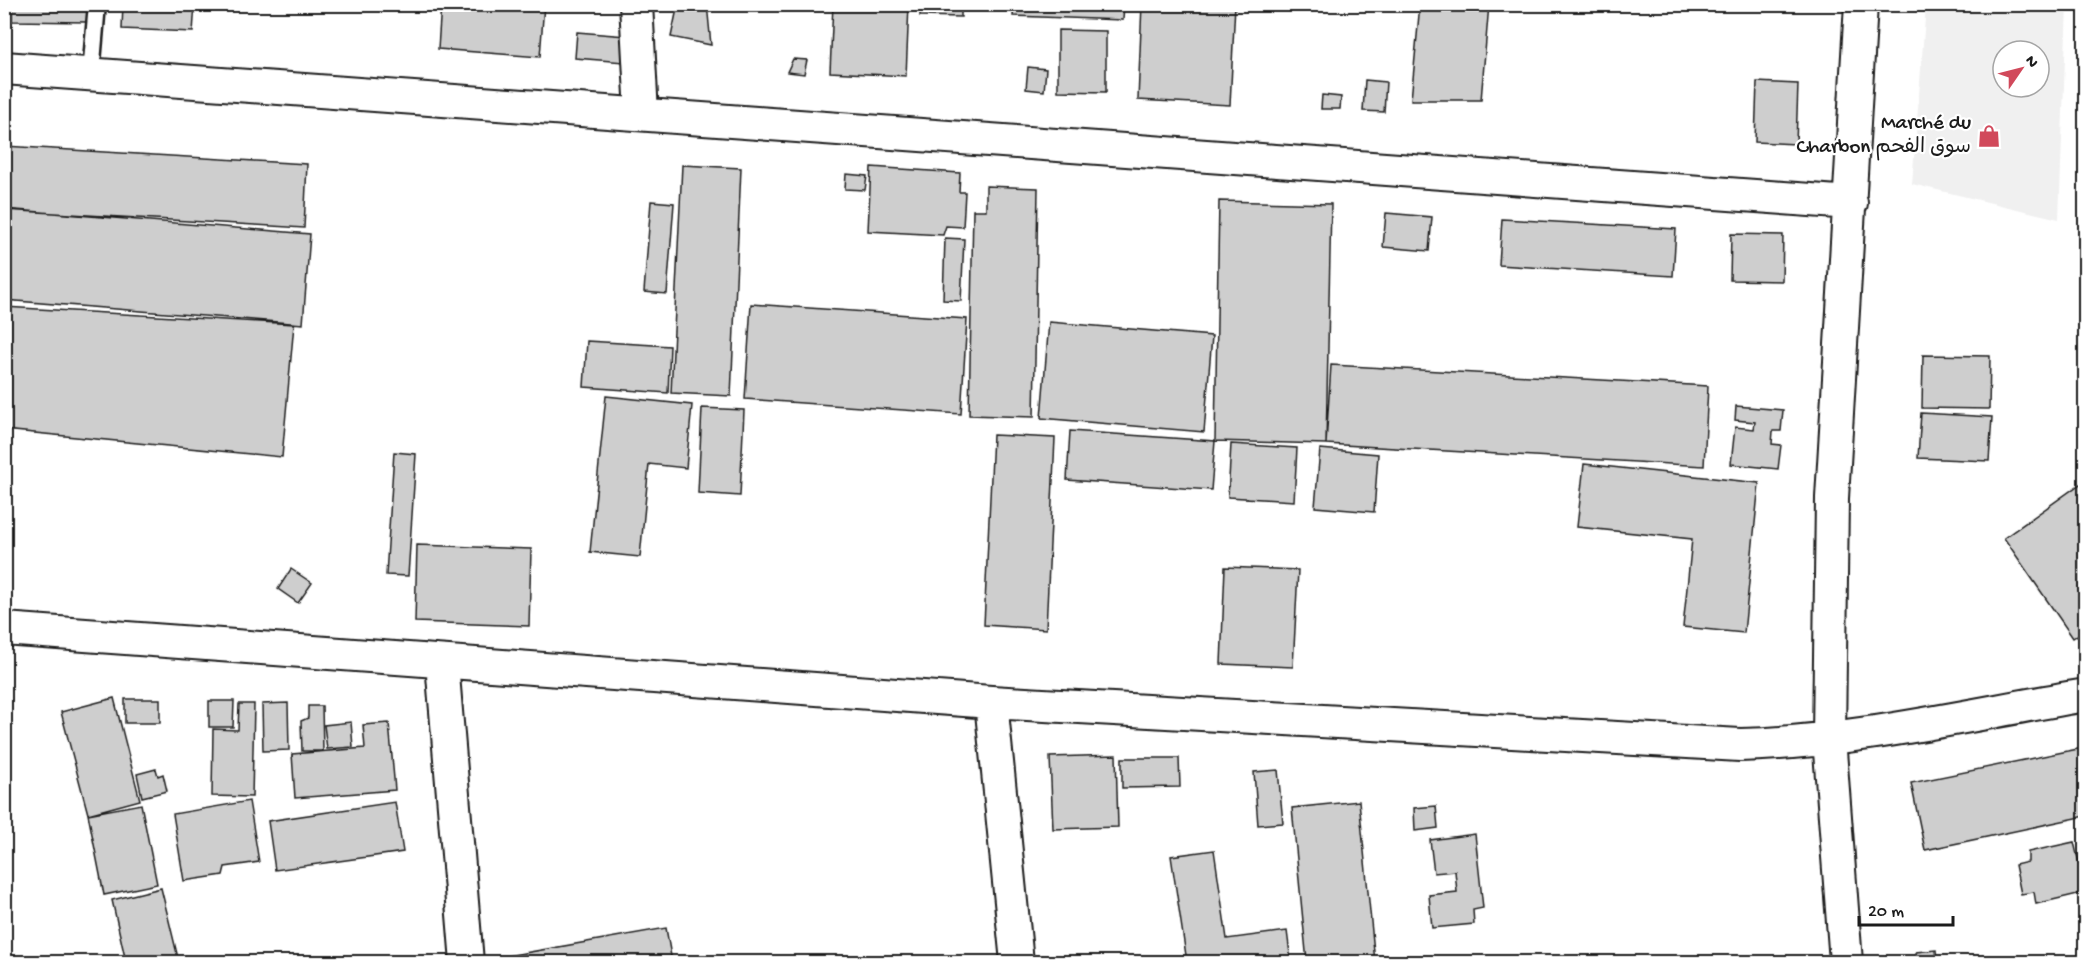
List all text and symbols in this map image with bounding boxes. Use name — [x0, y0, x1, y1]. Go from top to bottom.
north arrow — [1991, 39, 2051, 99]
text: N — [2020, 53, 2042, 73]
place label: Marché du Charbon سوق الفحم — [1797, 112, 1971, 161]
shop icon: Marché du Charbon سوق الفحم — [1976, 123, 2002, 149]
scale bar — [1859, 889, 1954, 927]
text: 20 m — [1868, 902, 1904, 923]

